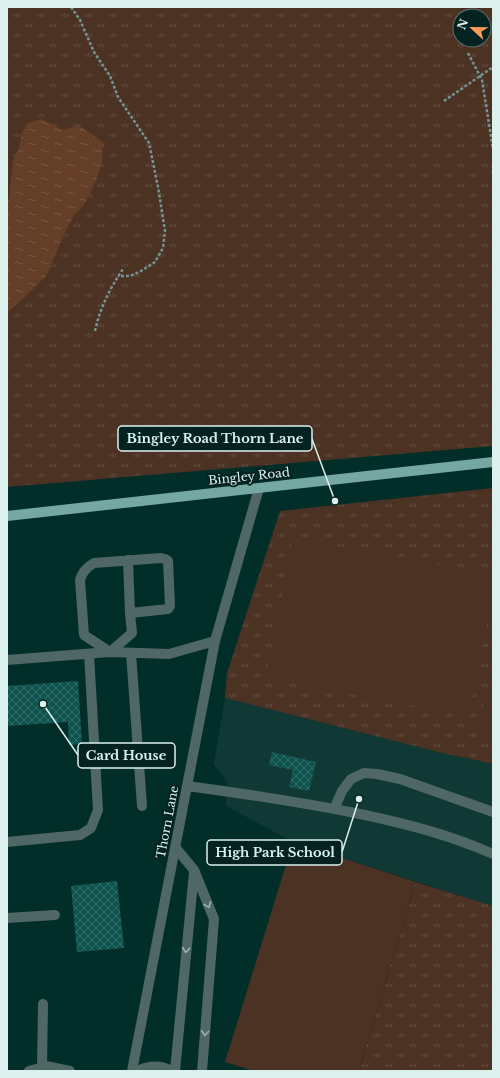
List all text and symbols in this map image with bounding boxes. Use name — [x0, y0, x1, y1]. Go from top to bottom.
north arrow — [452, 8, 492, 48]
text: N — [454, 16, 471, 32]
callout: Bingley Road Thorn Lane — [118, 426, 312, 451]
text: Bingley Road Thorn Lane — [127, 430, 304, 447]
street label: Bingley Road — [207, 464, 291, 488]
callout: Card House — [78, 743, 175, 768]
text: Card House — [86, 747, 167, 764]
street label: Thorn Lane — [153, 784, 181, 860]
callout: High Park School — [207, 840, 342, 865]
text: High Park School — [215, 844, 335, 861]
one-way arrow — [203, 900, 211, 908]
one-way arrow — [182, 947, 191, 953]
one-way arrow — [200, 1030, 209, 1037]

